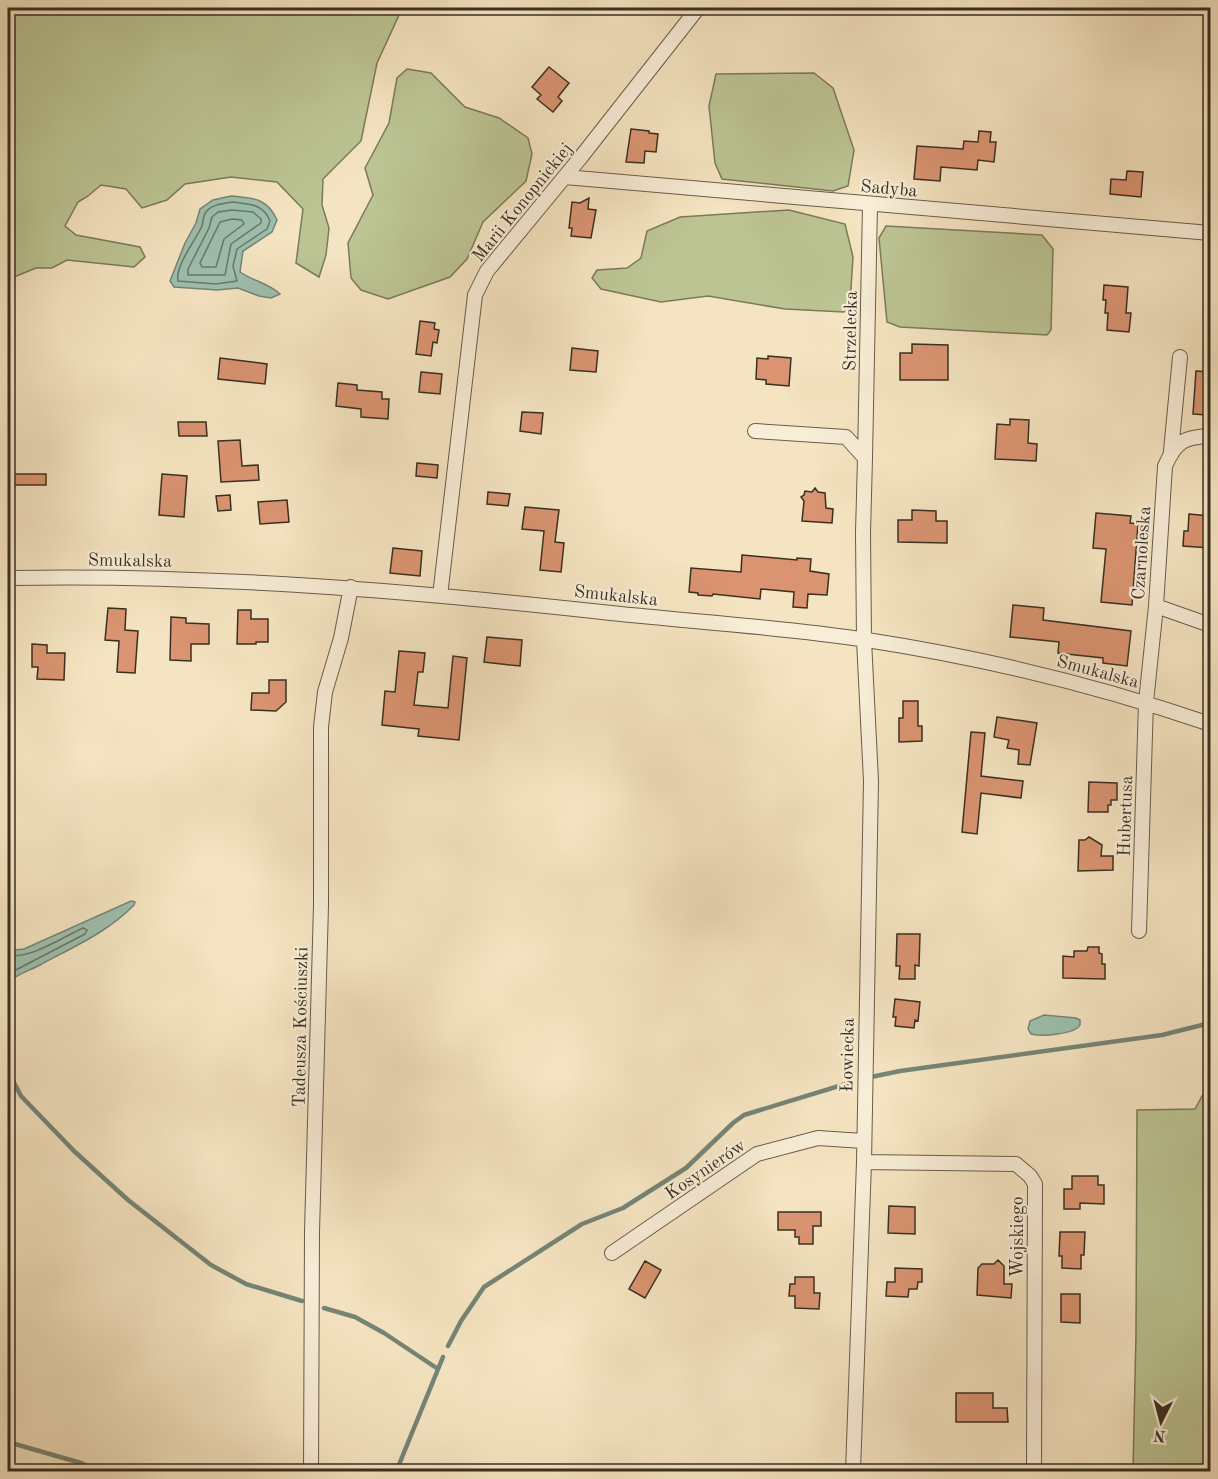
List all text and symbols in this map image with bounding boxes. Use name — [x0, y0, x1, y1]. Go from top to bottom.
street label: Marii Konopnickiej — [469, 140, 576, 266]
street label: Sadyba — [860, 178, 918, 200]
street label: Strzelecka — [841, 291, 861, 371]
street label: Czarnoleska — [1130, 505, 1154, 601]
street label: Smukalska — [88, 551, 172, 571]
street label: Smukalska — [573, 583, 659, 609]
street label: Smukalska — [1055, 652, 1141, 692]
street label: Hubertusa — [1116, 775, 1136, 857]
street label: Tadeusza Kościuszki — [291, 947, 311, 1107]
street label: Łowiecka — [838, 1018, 858, 1092]
street label: Kosynierów — [662, 1136, 749, 1203]
street label: Wojskiego — [1009, 1196, 1027, 1278]
north arrow — [1131, 1392, 1191, 1452]
text: N — [1152, 1426, 1167, 1444]

